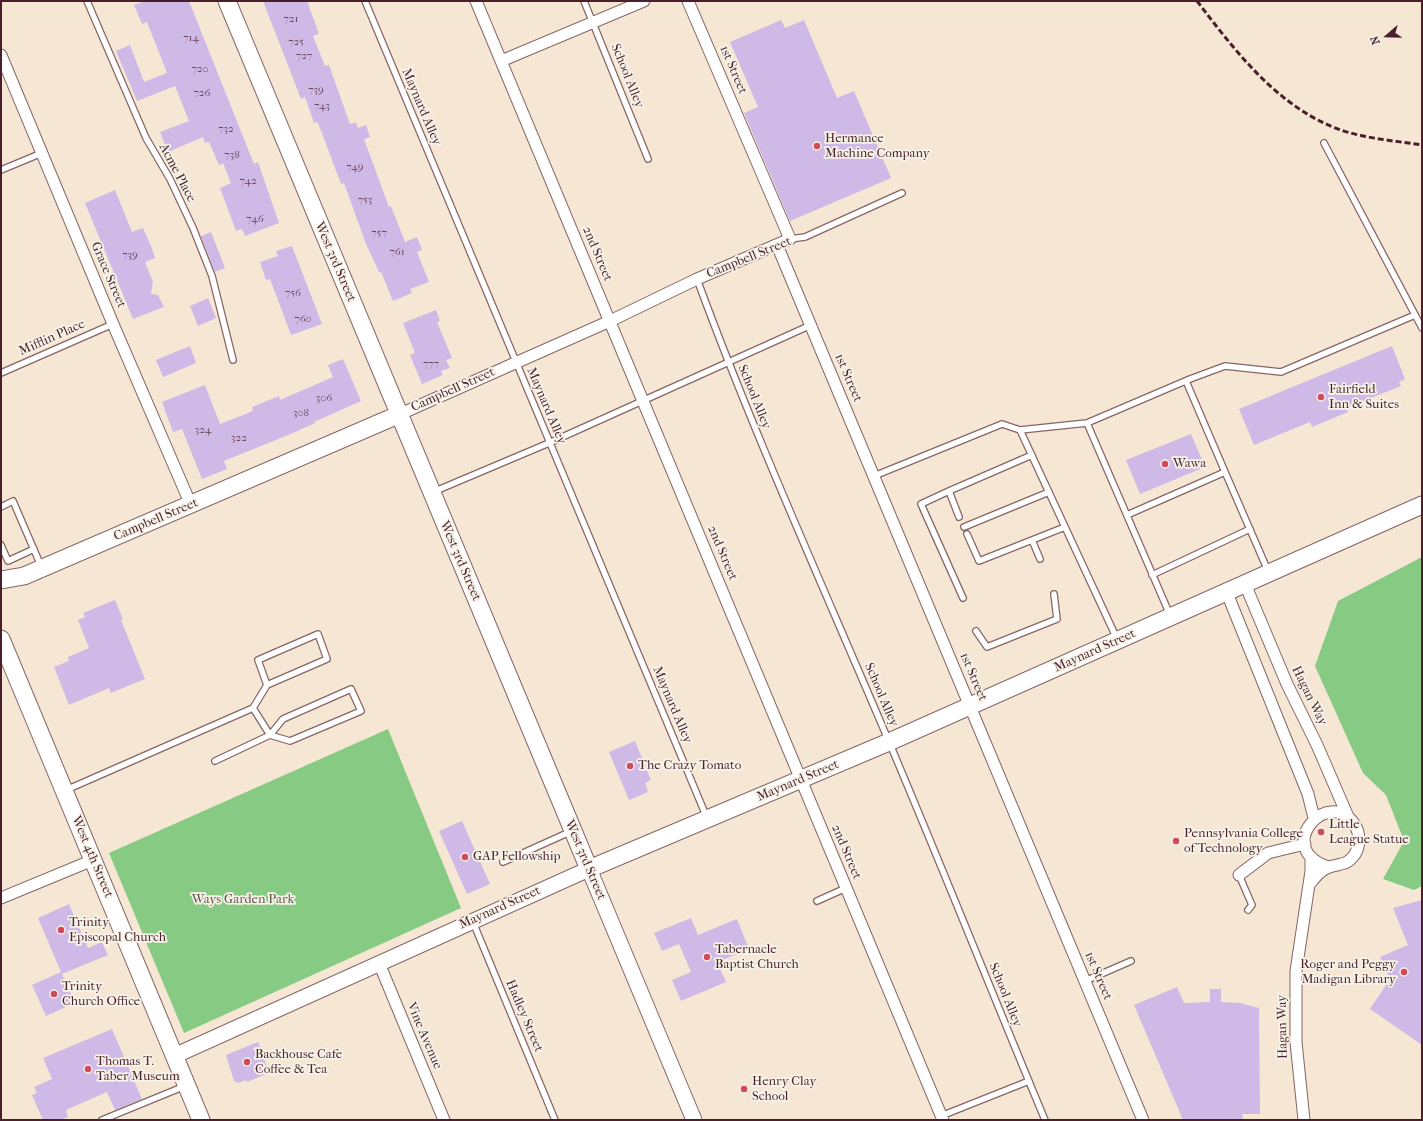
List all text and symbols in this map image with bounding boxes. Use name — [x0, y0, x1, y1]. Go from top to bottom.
house number: 721 — [284, 12, 298, 26]
north arrow — [1367, 16, 1407, 56]
house number: 714 — [183, 31, 199, 45]
text: N — [1368, 34, 1383, 46]
house number: 725 — [288, 35, 304, 49]
street label: School Alley — [607, 42, 647, 110]
street label: 1st Street — [716, 43, 750, 97]
house number: 727 — [296, 49, 312, 63]
house number: 720 — [192, 62, 208, 76]
street label: Maynard Alley — [398, 66, 444, 148]
house number: 739 — [308, 83, 324, 97]
house number: 726 — [194, 86, 210, 100]
house number: 743 — [314, 99, 330, 113]
house number: 732 — [218, 122, 234, 136]
place label: Hermance Machine Company — [825, 131, 930, 162]
street label: Acme Place — [155, 141, 199, 205]
marker: Hermance Machine Company — [812, 141, 822, 151]
house number: 738 — [224, 148, 240, 162]
house number: 749 — [346, 160, 364, 174]
house number: 742 — [239, 174, 257, 188]
house number: 753 — [358, 193, 372, 207]
house number: 746 — [246, 212, 264, 226]
street label: West 3rd Street — [311, 220, 359, 304]
street label: 2nd Street — [578, 224, 616, 284]
house number: 757 — [371, 226, 387, 240]
street label: Campbell Street — [704, 234, 794, 282]
street label: Grace Street — [87, 240, 129, 310]
house number: 761 — [389, 245, 405, 259]
house number: 739 — [122, 248, 138, 262]
house number: 756 — [285, 286, 301, 300]
house number: 760 — [294, 312, 312, 326]
street label: Mifflin Place — [17, 317, 87, 359]
street label: 1st Street — [831, 351, 865, 405]
house number: 777 — [423, 357, 439, 371]
street label: School Alley — [734, 363, 774, 431]
street label: Campbell Street — [409, 365, 497, 415]
street label: Maynard Alley — [523, 365, 569, 447]
place label: Fairfield Inn & Suites — [1329, 382, 1399, 413]
house number: 306 — [316, 391, 332, 405]
marker: Fairfield Inn & Suites — [1316, 392, 1326, 402]
house number: 308 — [293, 406, 309, 420]
house number: 324 — [195, 423, 211, 437]
house number: 322 — [231, 431, 247, 445]
place label: Wawa — [1173, 456, 1206, 472]
marker: Wawa — [1160, 459, 1170, 469]
street label: Campbell Street — [112, 495, 200, 545]
street label: West 3rd Street — [436, 519, 484, 603]
street label: 2nd Street — [703, 523, 741, 583]
street label: Maynard Street — [1052, 626, 1138, 676]
street label: 1st Street — [956, 650, 990, 704]
street label: School Alley — [861, 661, 901, 729]
street label: Maynard Alley — [649, 664, 695, 746]
street label: Hagan Way — [1288, 664, 1330, 728]
street label: Maynard Street — [755, 757, 841, 805]
place label: The Crazy Tomato — [638, 758, 741, 774]
marker: The Crazy Tomato — [625, 761, 635, 771]
street label: West 4th Street — [68, 814, 116, 900]
place label: Little League Statue — [1329, 817, 1409, 848]
street label: West 3rd Street — [561, 818, 609, 902]
street label: 2nd Street — [827, 822, 865, 882]
place label: Pennsylvania College of Technology — [1184, 826, 1303, 857]
marker: Little League Statue — [1316, 827, 1326, 837]
marker: Pennsylvania College of Technology — [1171, 836, 1181, 846]
place label: GAP Fellowship — [473, 849, 561, 865]
marker: GAP Fellowship — [460, 852, 470, 862]
street label: Maynard Street — [457, 883, 543, 933]
park label: Ways Garden Park — [192, 892, 294, 908]
place label: Trinity Episcopal Church — [69, 915, 166, 946]
marker: Trinity Episcopal Church — [56, 925, 66, 935]
place label: Tabernacle Baptist Church — [715, 942, 799, 973]
street label: 1st Street — [1081, 949, 1115, 1003]
marker: Tabernacle Baptist Church — [702, 952, 712, 962]
place label: Roger and Peggy Madigan Library — [1300, 957, 1396, 988]
street label: School Alley — [985, 961, 1025, 1029]
marker: Roger and Peggy Madigan Library — [1399, 967, 1409, 977]
street label: Hadley Street — [502, 977, 546, 1055]
place label: Trinity Church Office — [62, 979, 140, 1010]
marker: Trinity Church Office — [49, 989, 59, 999]
street label: Hagan Way — [1275, 995, 1291, 1059]
street label: Vine Avenue — [403, 1000, 445, 1072]
place label: Backhouse Cafe Coffee & Tea — [255, 1047, 342, 1078]
place label: Thomas T. Taber Museum — [96, 1054, 180, 1085]
marker: Backhouse Cafe Coffee & Tea — [242, 1057, 252, 1067]
marker: Thomas T. Taber Museum — [83, 1064, 93, 1074]
place label: Henry Clay School — [752, 1074, 816, 1105]
marker: Henry Clay School — [739, 1084, 749, 1094]

